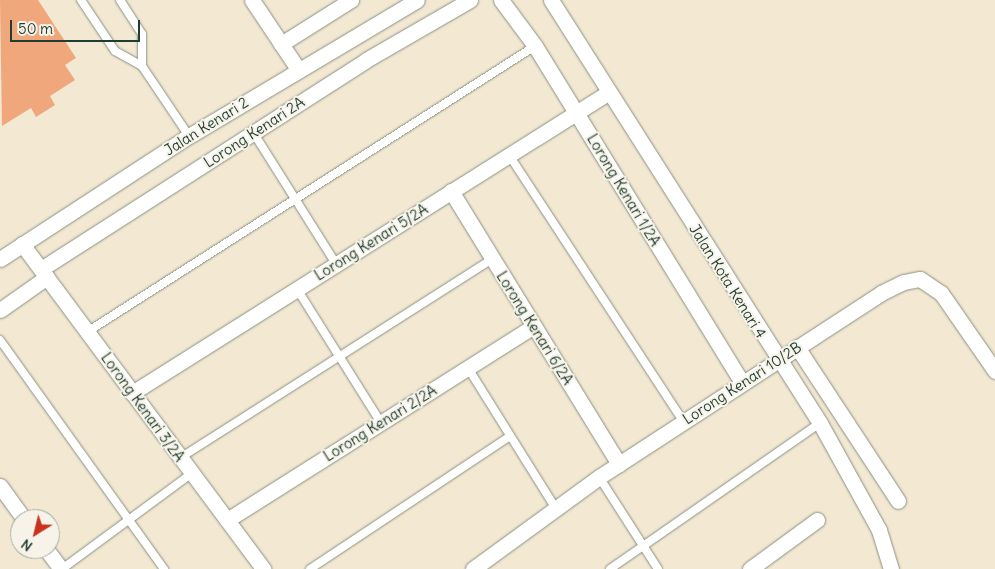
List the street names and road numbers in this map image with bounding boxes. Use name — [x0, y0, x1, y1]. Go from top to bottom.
street label: Jalan Kenari 2 — [161, 93, 251, 159]
street label: Lorong Kenari 2A — [200, 93, 308, 171]
street label: Lorong Kenari 1/2A — [583, 131, 665, 249]
street label: Lorong Kenari 5/2A — [311, 200, 431, 284]
street label: Jalan Kota Kenari 4 — [686, 221, 770, 341]
street label: Lorong Kenari 6/2A — [493, 268, 577, 388]
street label: Lorong Kenari 10/2B — [679, 338, 805, 428]
street label: Lorong Kenari 3/2A — [97, 349, 189, 465]
street label: Lorong Kenari 2/2A — [320, 381, 440, 465]

